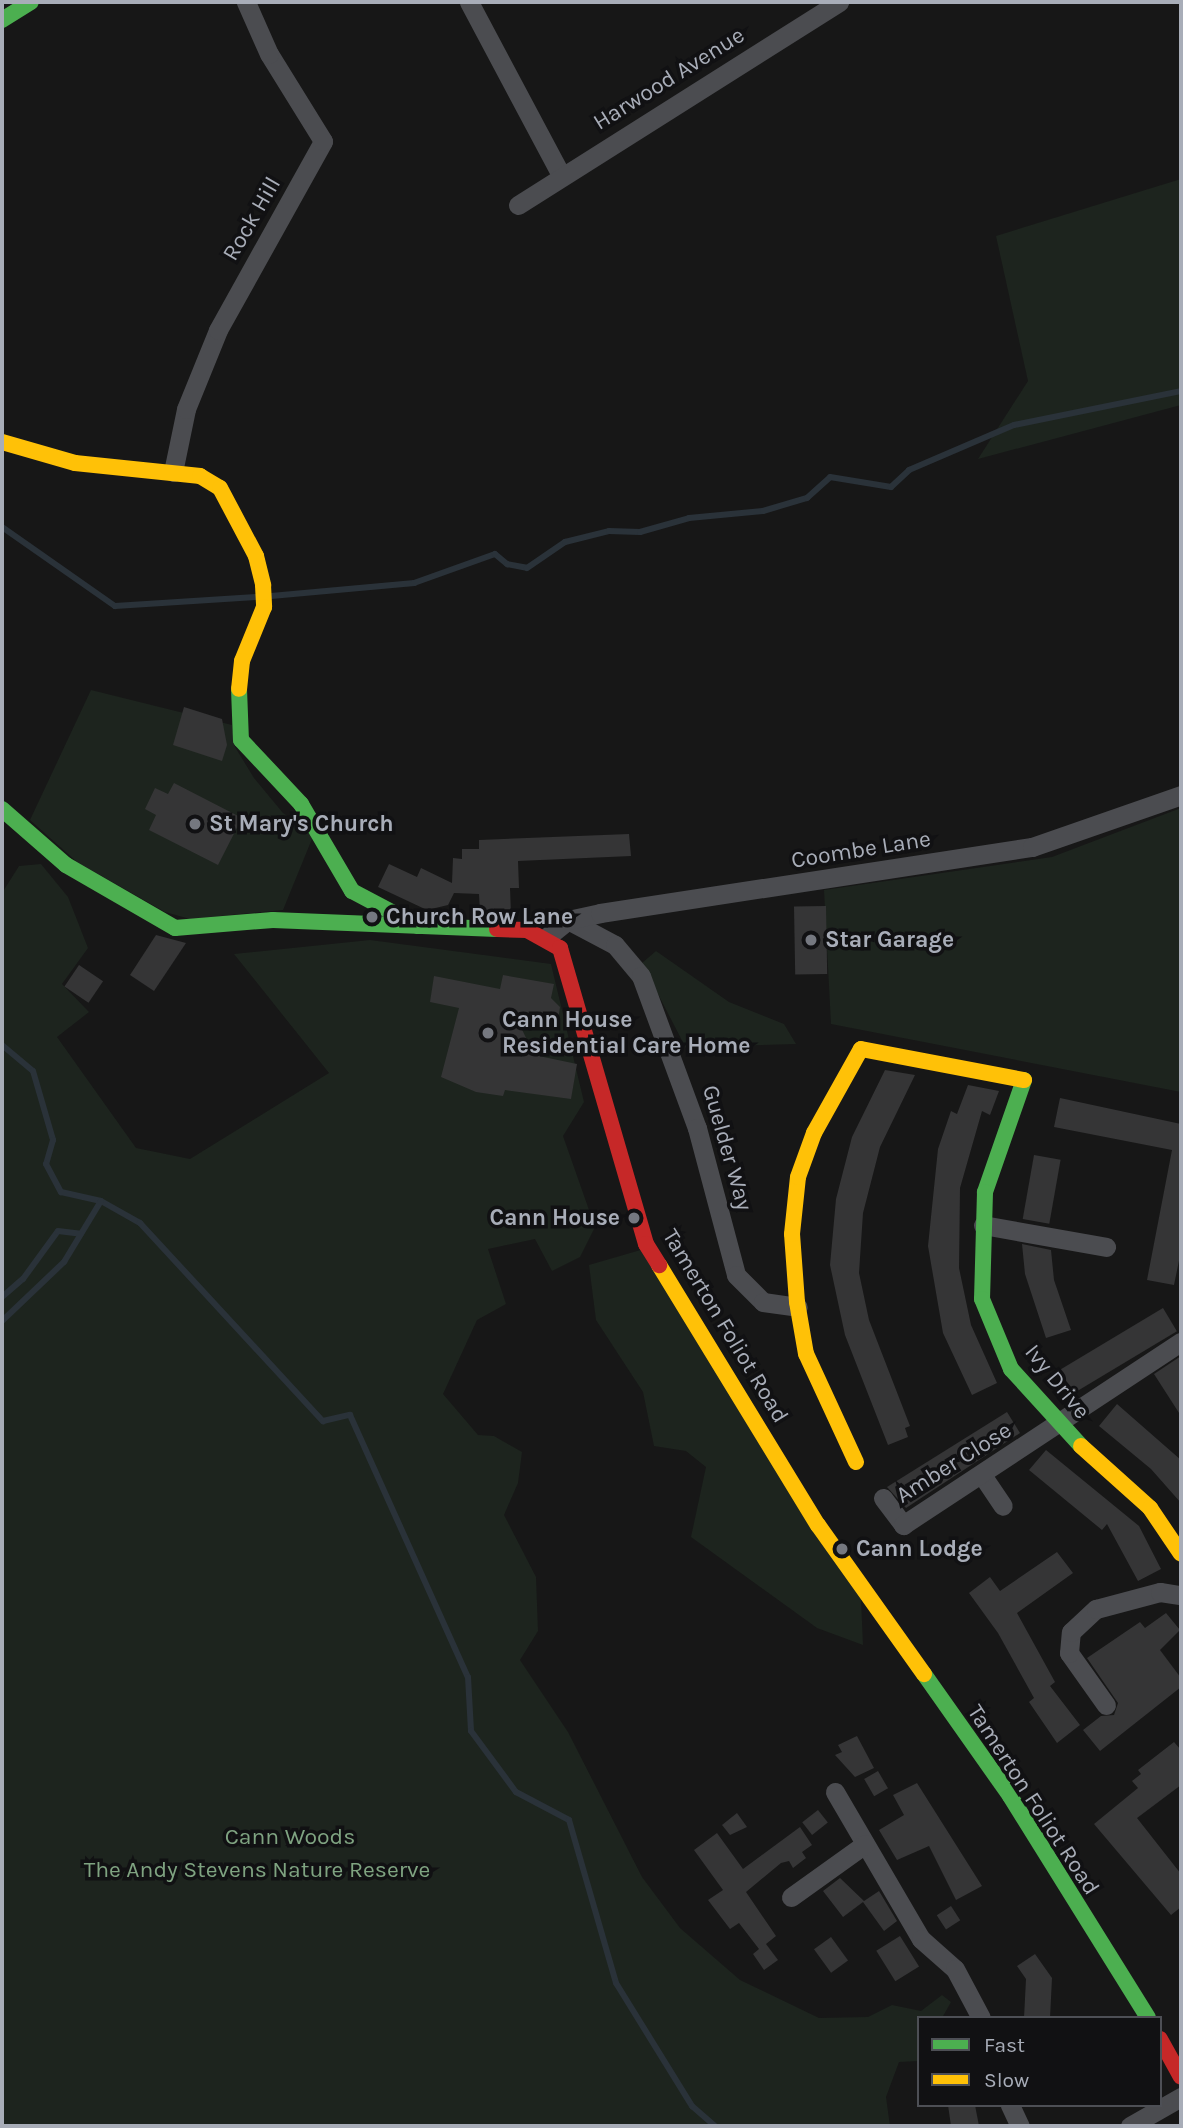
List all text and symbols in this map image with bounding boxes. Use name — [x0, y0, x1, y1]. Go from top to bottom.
street label: Harwood Avenue — [588, 21, 750, 137]
street label: Rock Hill — [217, 172, 287, 266]
place label: St Mary's Church — [209, 810, 394, 838]
marker: St Mary's Church — [187, 816, 203, 832]
street label: Coombe Lane — [789, 825, 933, 875]
place label: Church Row Lane — [386, 903, 573, 931]
marker: Church Row Lane — [364, 909, 380, 925]
place label: Star Garage — [825, 926, 954, 954]
marker: Star Garage — [803, 932, 819, 948]
place label: Cann House Residential Care Home — [502, 1006, 751, 1060]
marker: Cann House Residential Care Home — [480, 1025, 496, 1041]
street label: Guelder Way — [696, 1082, 758, 1214]
place label: Cann House — [490, 1204, 620, 1232]
marker: Cann House — [626, 1210, 642, 1226]
street label: Tamerton Foliot Road — [656, 1224, 794, 1428]
street label: Ivy Drive — [1019, 1339, 1095, 1425]
street label: Amber Close — [891, 1417, 1017, 1509]
place label: Cann Lodge — [856, 1535, 983, 1563]
marker: Cann Lodge — [834, 1541, 850, 1557]
street label: Tamerton Foliot Road — [961, 1700, 1105, 1900]
park label: Cann Woods — [225, 1823, 355, 1851]
park label: The Andy Stevens Nature Reserve — [84, 1856, 430, 1884]
legend — [917, 2016, 1162, 2107]
text: Fast — [984, 2033, 1025, 2057]
text: Slow — [984, 2068, 1029, 2092]

